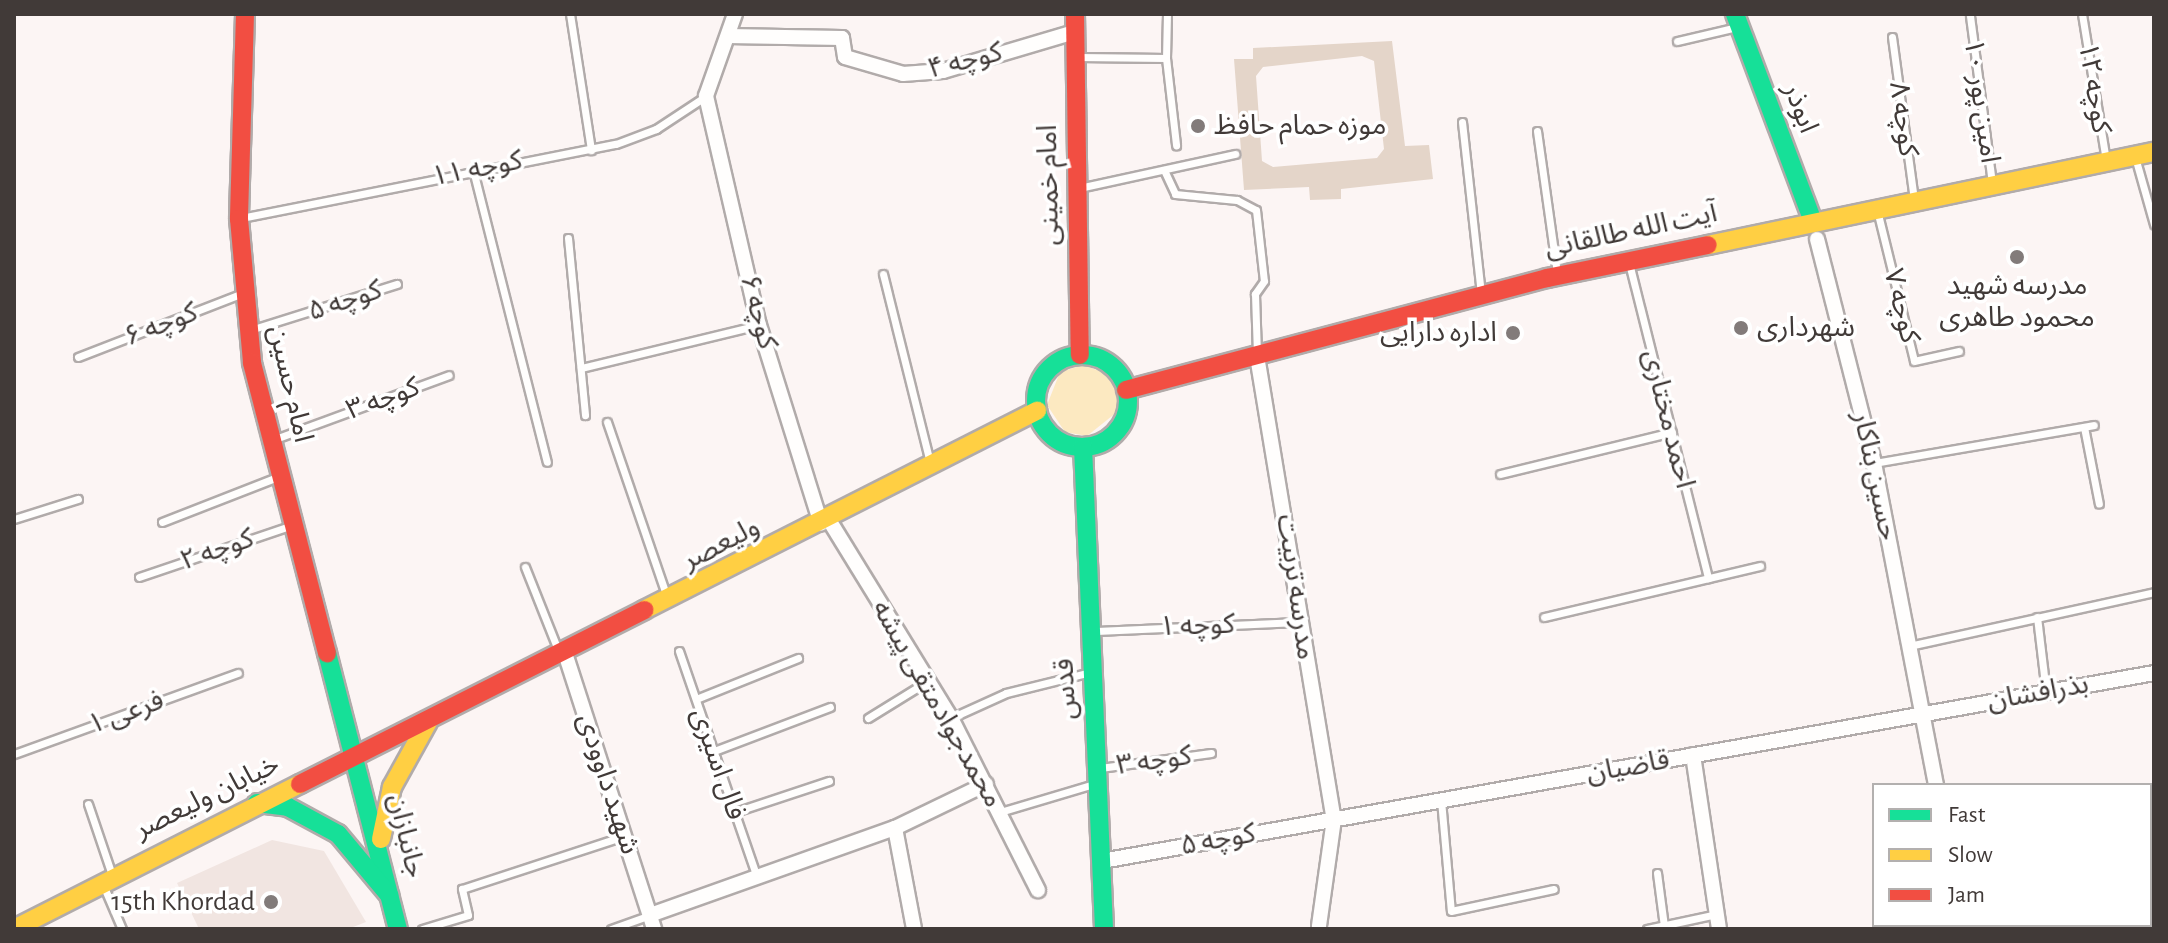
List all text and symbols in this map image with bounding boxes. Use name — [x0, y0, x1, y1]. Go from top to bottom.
street label: کوچه ۴ — [924, 36, 1006, 86]
street label: امین پور ۱۰ — [1956, 37, 2006, 165]
street label: کوچه ۱۲ — [2070, 40, 2118, 136]
street label: ابوذر — [1775, 78, 1825, 138]
street label: کوچه ۸ — [1881, 79, 1925, 159]
place label: موزه حمام حافظ — [1214, 109, 1386, 143]
marker: موزه حمام حافظ — [1189, 117, 1207, 135]
street label: امام خمینی — [1031, 124, 1067, 246]
street label: کوچه ۱۱ — [429, 144, 525, 194]
street label: آیت الله طالقانی — [1542, 196, 1720, 266]
marker: مدرسه شهید محمود طاهری — [2008, 248, 2026, 266]
street label: کوچه ۷ — [1876, 265, 1926, 347]
place label: مدرسه شهید محمود طاهری — [1939, 269, 2095, 335]
street label: ۶ کوچه — [732, 271, 784, 353]
street label: کوچه ۵ — [304, 273, 386, 329]
street label: کوچه ۶ — [120, 296, 202, 354]
place label: شهرداری — [1757, 311, 1855, 345]
place label: اداره دارایی — [1380, 316, 1497, 350]
marker: شهرداری — [1732, 319, 1750, 337]
street label: امام حسین — [260, 322, 320, 446]
marker: اداره دارایی — [1504, 324, 1522, 342]
street label: احمد مختاری — [1635, 346, 1701, 492]
street label: کوچه ۳ — [342, 370, 424, 428]
street label: حسین بناکار — [1845, 408, 1905, 544]
street label: ولیعصر — [677, 510, 765, 578]
street label: مدرسه تربیت — [1269, 512, 1323, 662]
street label: کوچه ۲ — [176, 522, 258, 578]
street label: محمدجوادمتقی پیشه — [864, 594, 1010, 814]
street label: کوچه ۱ — [1159, 608, 1235, 644]
street label: قدس — [1048, 658, 1084, 720]
street label: بذرافشان — [1985, 668, 2091, 718]
street label: فرعی ۱ — [83, 684, 169, 742]
street label: فال اسیری — [683, 704, 753, 824]
street label: شهید داوودی — [569, 709, 647, 859]
street label: کوچه ۳ — [1114, 739, 1194, 783]
street label: قاضیان — [1584, 743, 1672, 791]
street label: خیابان ولیعصر — [129, 747, 285, 847]
legend — [1872, 783, 2152, 927]
street label: جانبازان — [380, 791, 432, 881]
text: Fast — [1948, 803, 1985, 827]
street label: کوچه ۵ — [1178, 817, 1258, 863]
text: Slow — [1948, 843, 1993, 867]
text: Jam — [1948, 883, 1985, 907]
place label: 15th Khordad — [111, 885, 255, 919]
marker: 15th Khordad — [262, 893, 280, 911]

